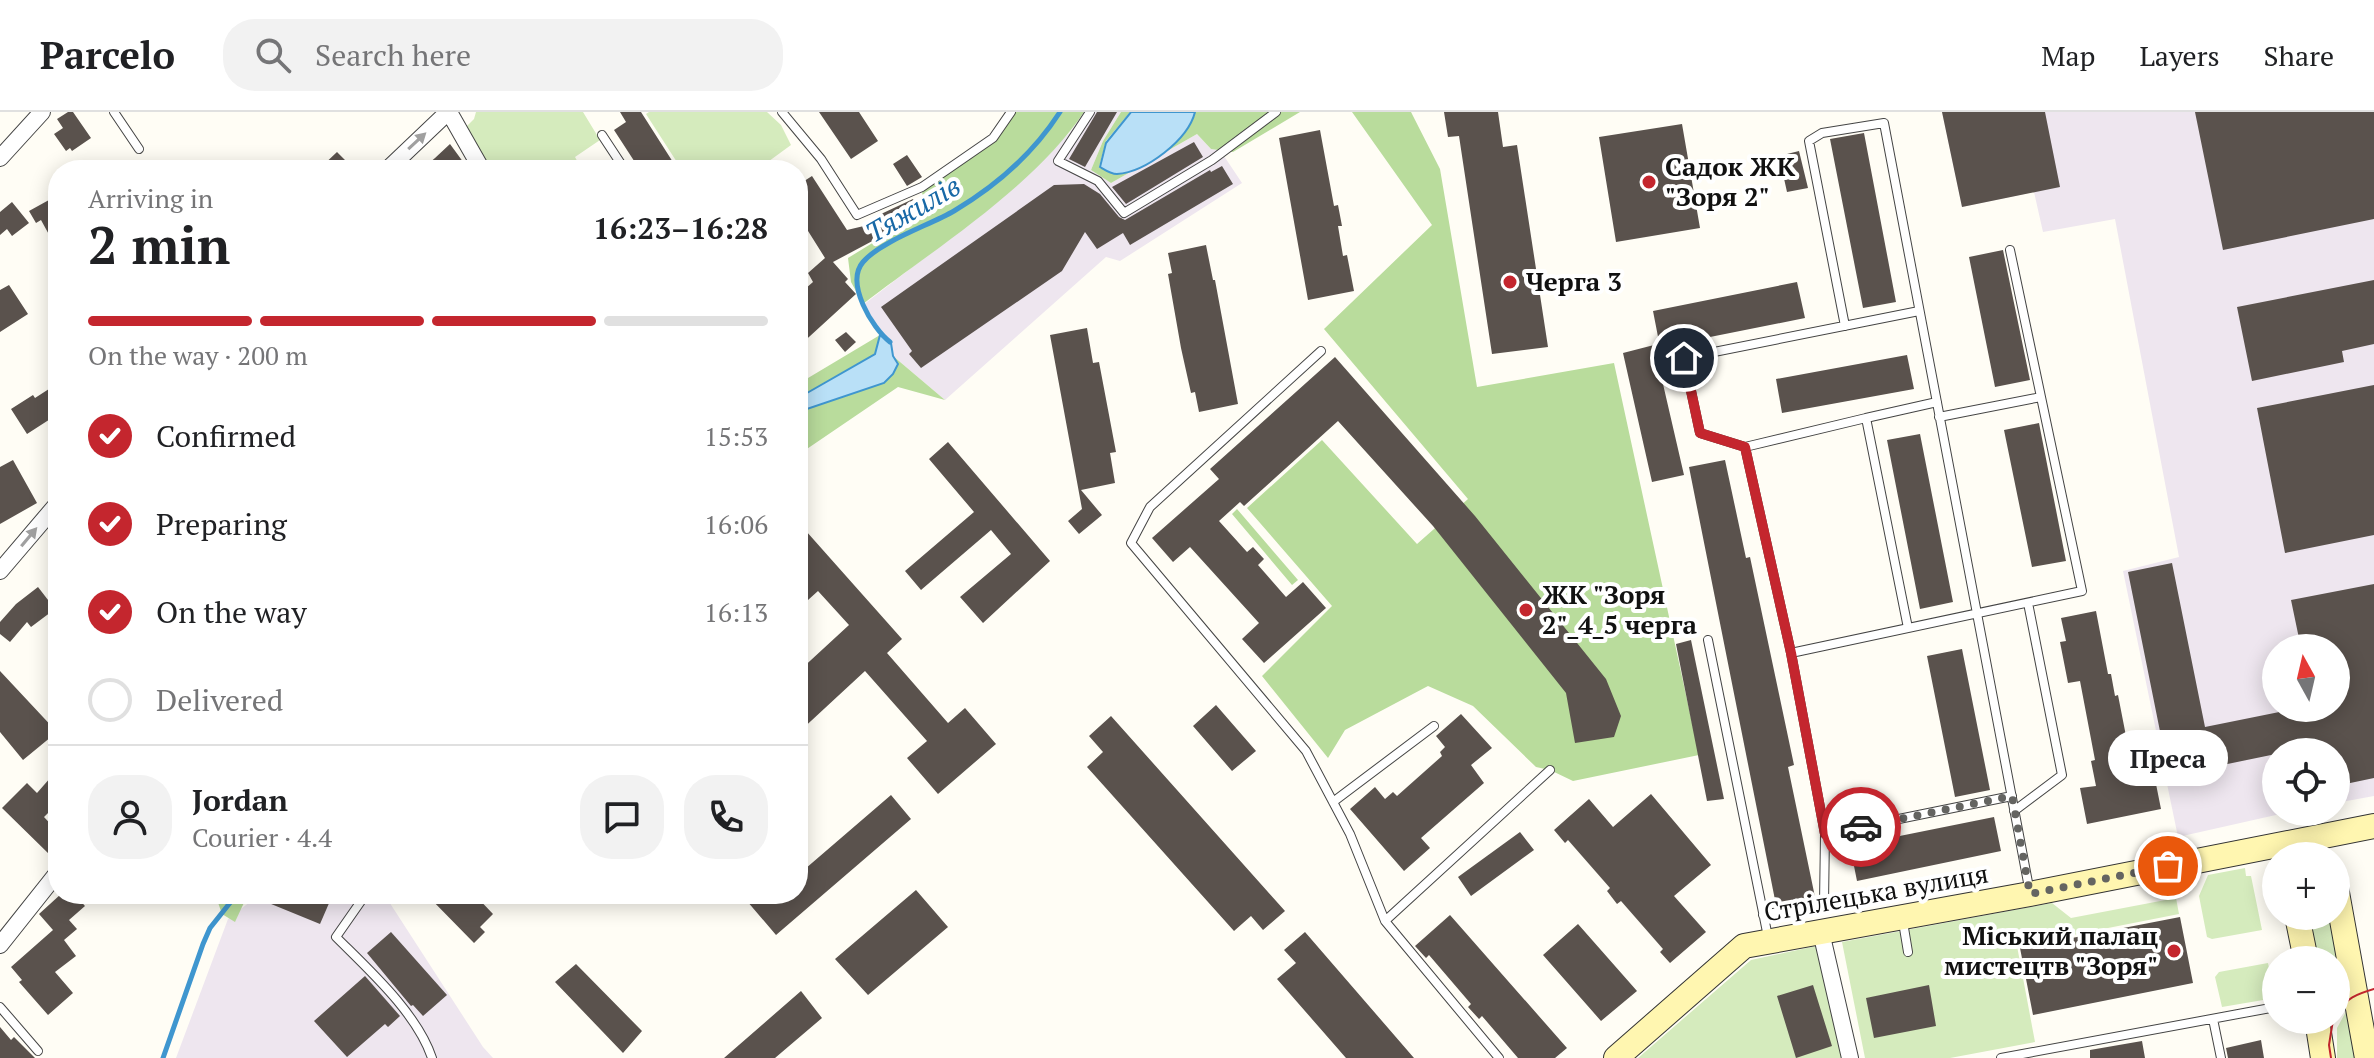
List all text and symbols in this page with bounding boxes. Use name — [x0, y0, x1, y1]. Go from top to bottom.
search box — [223, 19, 783, 91]
text: Parcelo — [40, 30, 175, 80]
icon: search — [251, 33, 295, 77]
text: Search here — [315, 35, 471, 75]
text: Map — [2041, 37, 2095, 74]
text: Layers — [2139, 37, 2220, 74]
text: Share — [2264, 37, 2334, 74]
one-way arrow — [408, 132, 427, 150]
place label: Садок ЖК "Зоря 2" — [1665, 149, 1796, 213]
water label: Тяжилів — [858, 167, 967, 251]
marker: Садок ЖК "Зоря 2" — [1640, 173, 1658, 191]
text: Arriving in — [88, 181, 213, 215]
text: 16:23–16:28 — [593, 208, 768, 248]
text: 2 min — [88, 210, 230, 279]
place label: Черга 3 — [1526, 264, 1622, 298]
marker: Черга 3 — [1501, 273, 1519, 291]
pin — [1650, 324, 1718, 392]
icon: home — [1662, 336, 1706, 380]
text: On the way · 200 m — [88, 338, 308, 372]
icon: check — [88, 414, 132, 458]
text: Confirmed — [156, 416, 296, 456]
text: 15:53 — [704, 419, 768, 453]
icon: check — [88, 502, 132, 546]
text: Preparing — [156, 504, 287, 544]
text: 16:06 — [704, 507, 768, 541]
one-way arrow — [20, 528, 37, 548]
place label: ЖК "Зоря 2"_4_5 черга — [1542, 577, 1698, 641]
icon: check — [88, 590, 132, 634]
text: On the way — [156, 592, 307, 632]
text: 16:13 — [704, 595, 768, 629]
marker: ЖК "Зоря 2"_4_5 черга — [1517, 601, 1535, 619]
north arrow — [2262, 634, 2350, 722]
map controls — [2262, 634, 2350, 1034]
text: Delivered — [156, 680, 283, 720]
callout: Преса — [2108, 730, 2228, 786]
button: locate — [2262, 738, 2350, 826]
text: Преса — [2130, 741, 2206, 775]
button: person — [88, 775, 172, 859]
button: chat — [580, 775, 664, 859]
button: phone — [684, 775, 768, 859]
text: Jordan — [192, 780, 288, 820]
courier — [1821, 787, 1901, 867]
icon: car — [1839, 805, 1883, 849]
text: Courier · 4.4 — [192, 820, 332, 854]
pin — [2134, 832, 2202, 900]
button: + — [2262, 842, 2350, 930]
icon: bag — [2146, 844, 2190, 888]
street label: Стрілецька вулиця — [1761, 856, 1991, 928]
place label: Міський палац мистецтв "Зоря" — [1944, 918, 2158, 982]
marker: Міський палац мистецтв "Зоря" — [2165, 942, 2183, 960]
button: − — [2262, 946, 2350, 1034]

